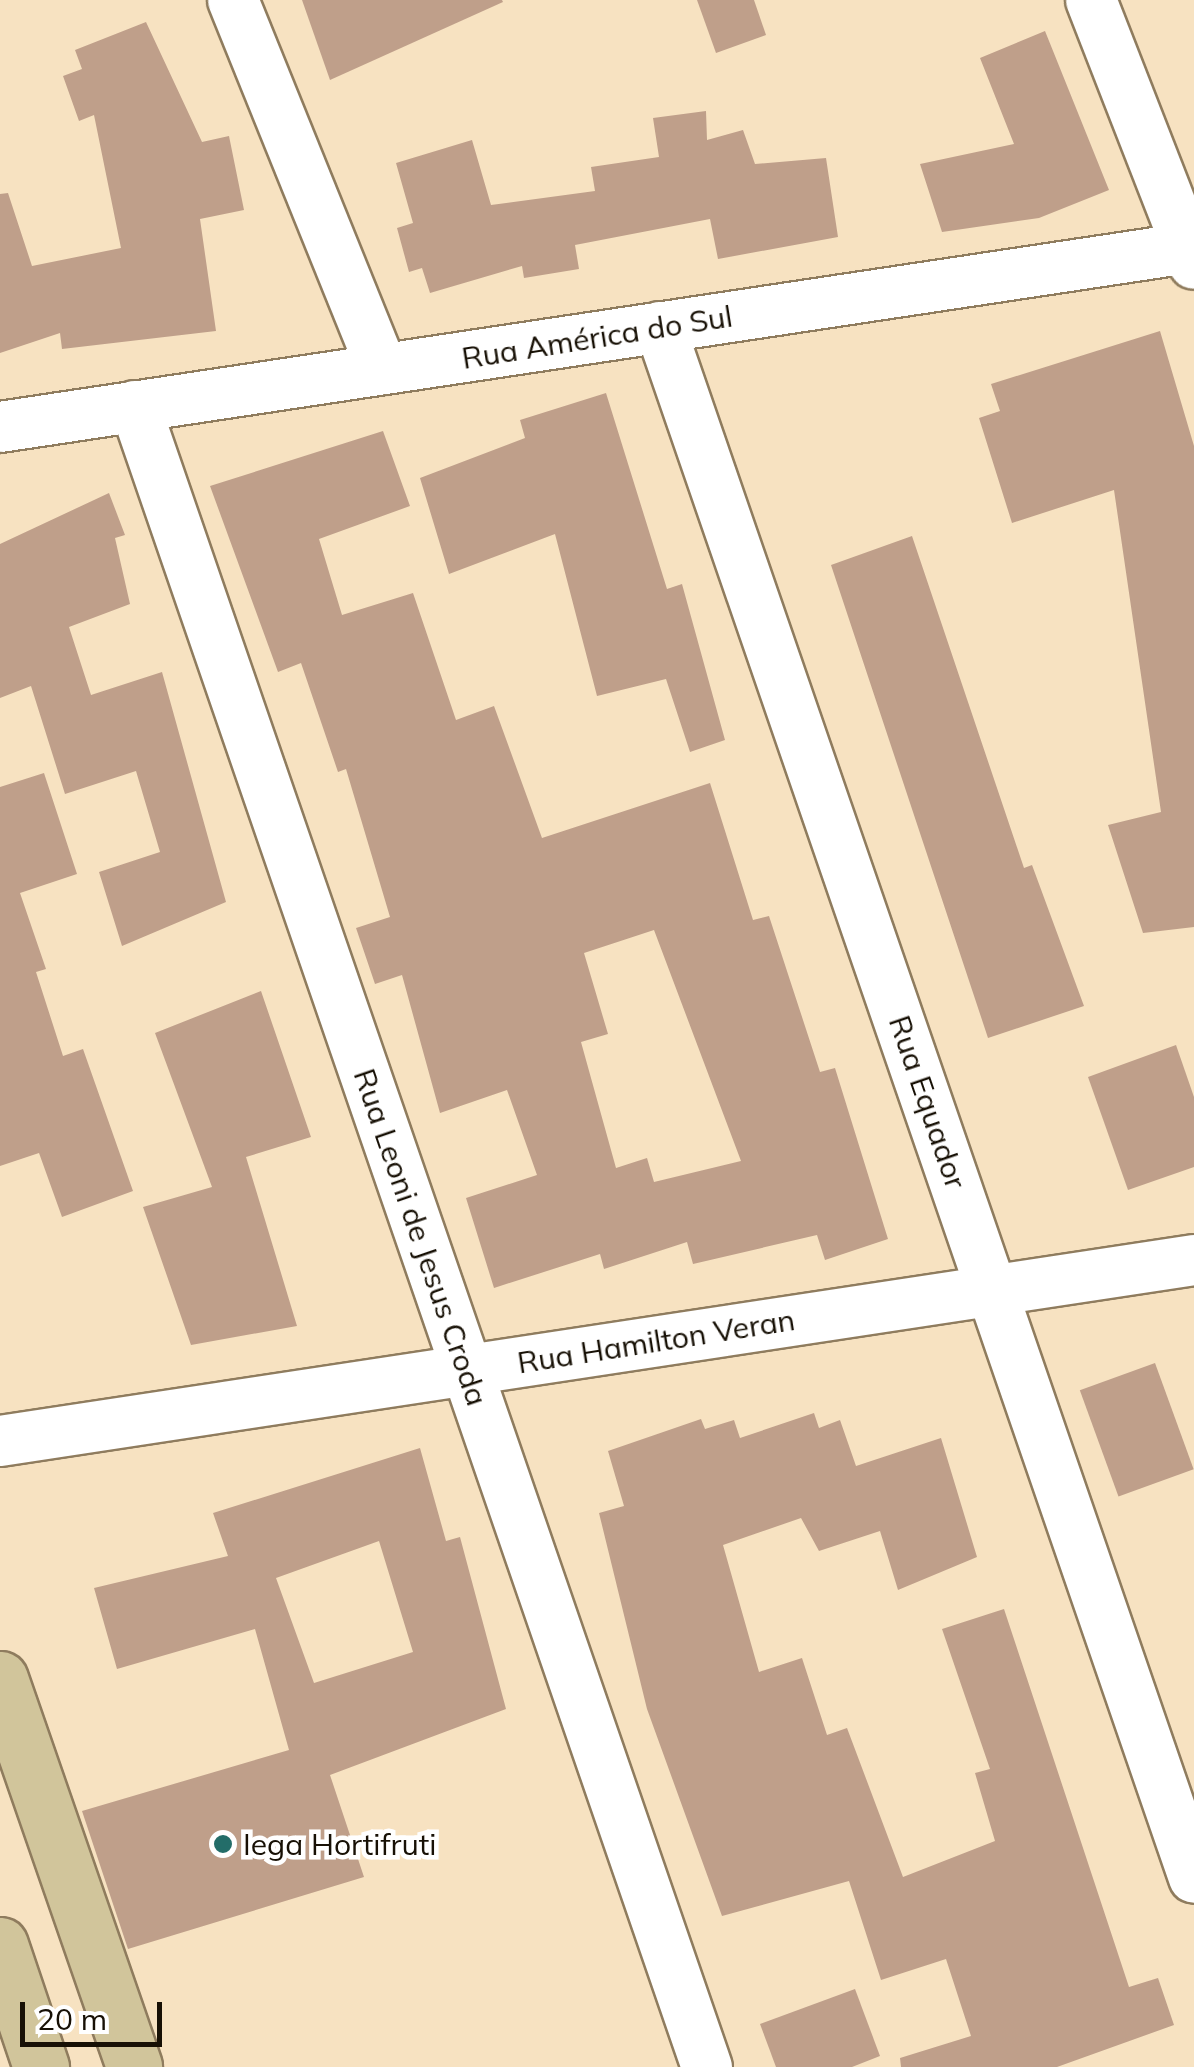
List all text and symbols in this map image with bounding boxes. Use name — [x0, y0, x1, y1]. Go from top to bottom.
street label: Rua América do Sul — [459, 298, 735, 376]
street label: Rua Equador — [882, 1011, 974, 1193]
street label: Rua Leoni de Jesus Croda — [346, 1064, 496, 1410]
street label: Rua Hamilton Veran — [515, 1301, 797, 1381]
place label: Iega Hortifruti — [243, 1826, 436, 1862]
marker: Iega Hortifruti — [212, 1833, 234, 1855]
scale bar — [25, 1982, 168, 2044]
text: 20 m — [37, 2000, 107, 2038]

